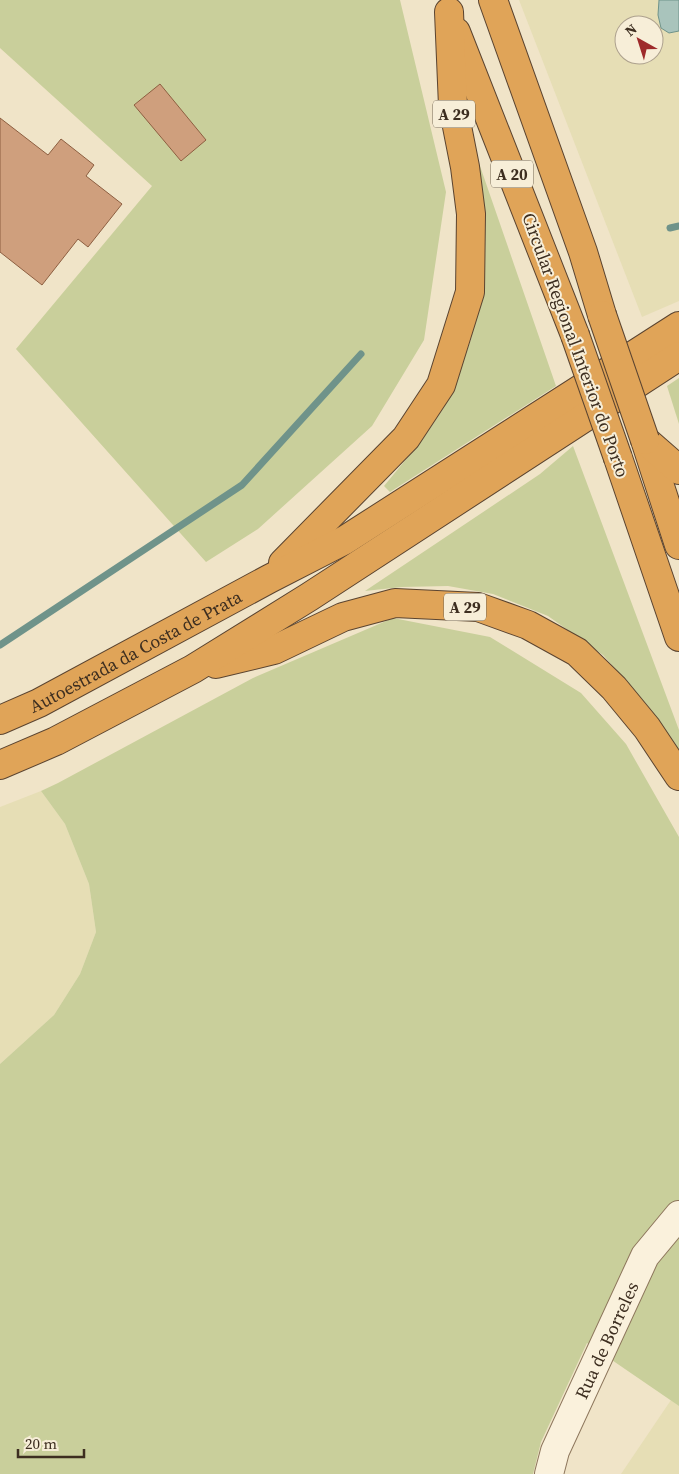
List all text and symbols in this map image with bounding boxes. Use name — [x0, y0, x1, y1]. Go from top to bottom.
north arrow — [614, 15, 664, 65]
text: N — [621, 19, 641, 41]
road number: A 29 — [433, 100, 475, 128]
road number: A 20 — [491, 160, 533, 188]
street label: Circular Regional Interior do Porto — [516, 209, 636, 481]
street label: Autoestrada da Costa de Prata — [25, 583, 247, 718]
road number: A 29 — [444, 594, 486, 620]
street label: Rua de Borreles — [568, 1277, 644, 1403]
scale bar — [18, 1426, 84, 1458]
text: 20 m — [25, 1433, 57, 1454]

